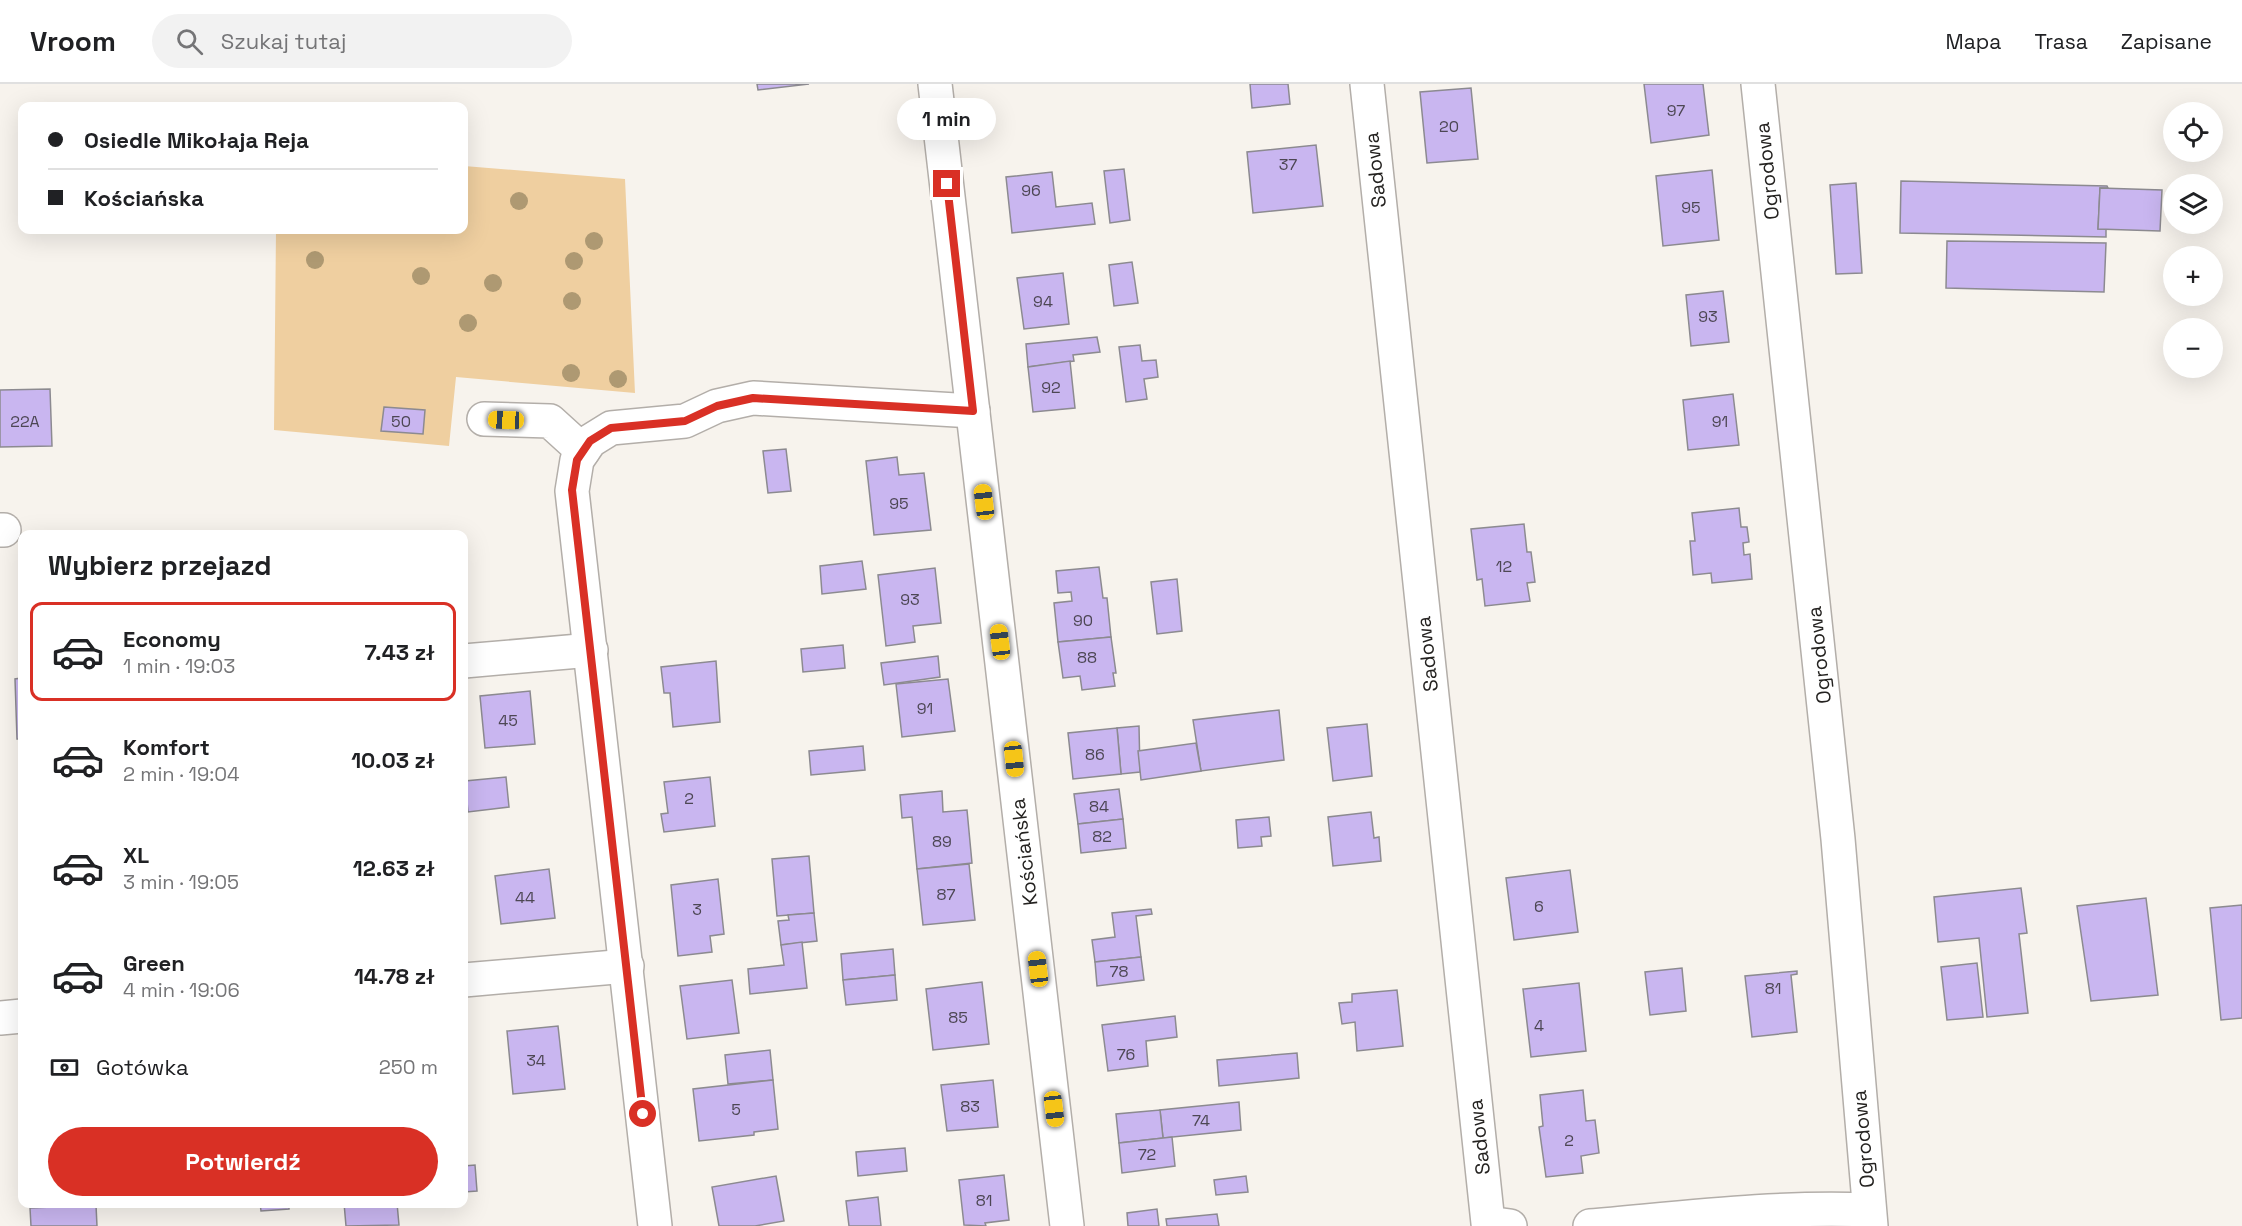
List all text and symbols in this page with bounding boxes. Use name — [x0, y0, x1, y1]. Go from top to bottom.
search box — [152, 14, 572, 68]
text: Vroom — [30, 23, 116, 59]
icon: search — [173, 25, 206, 58]
text: Szukaj tutaj — [221, 27, 346, 55]
text: Mapa — [1946, 28, 2001, 55]
text: Trasa — [2034, 28, 2088, 55]
text: Zapisane — [2121, 28, 2212, 55]
callout: 1 min — [898, 97, 996, 139]
house number: 97 — [1667, 100, 1685, 121]
map controls — [2163, 102, 2223, 378]
button: locate — [2163, 102, 2223, 162]
text: 1 min — [922, 106, 971, 132]
house number: 20 — [1439, 116, 1459, 137]
street label: Ogrodowa — [1749, 121, 1785, 221]
text: Osiedle Mikołaja Reja — [84, 126, 309, 154]
street label: Sadowa — [1358, 131, 1392, 209]
house number: 37 — [1279, 154, 1297, 175]
route end — [933, 170, 960, 197]
button: layers — [2163, 174, 2223, 234]
house number: 96 — [1021, 180, 1041, 201]
text: Kościańska — [84, 184, 204, 212]
house number: 95 — [1681, 197, 1701, 218]
button: + — [2163, 246, 2223, 306]
house number: 94 — [1033, 291, 1053, 312]
house number: 93 — [1698, 306, 1718, 327]
button: − — [2163, 318, 2223, 378]
house number: 92 — [1041, 377, 1061, 398]
car — [488, 410, 524, 430]
house number: 22A — [10, 411, 40, 432]
house number: 50 — [391, 411, 411, 432]
house number: 91 — [1712, 411, 1728, 432]
car — [973, 483, 995, 521]
house number: 95 — [889, 493, 909, 514]
text: Wybierz przejazd — [48, 548, 272, 583]
house number: 12 — [1496, 556, 1512, 577]
house number: 93 — [900, 589, 920, 610]
street label: Ogrodowa — [1801, 605, 1837, 705]
house number: 90 — [1073, 610, 1093, 631]
street label: Sadowa — [1410, 615, 1444, 693]
car — [989, 623, 1011, 661]
icon: car — [51, 625, 105, 679]
text: Economy — [123, 625, 221, 653]
text: 7.43 zł — [364, 638, 435, 666]
house number: 88 — [1077, 647, 1097, 668]
text: 1 min · 19:03 — [123, 653, 235, 679]
house number: 91 — [917, 698, 933, 719]
house number: 45 — [498, 710, 518, 731]
icon: car — [51, 733, 105, 787]
text: Komfort — [123, 733, 210, 761]
car — [1003, 740, 1025, 778]
house number: 86 — [1085, 744, 1105, 765]
text: 10.03 zł — [351, 746, 435, 774]
text: 2 min · 19:04 — [123, 761, 240, 787]
house number: 2 — [684, 788, 694, 809]
house number: 84 — [1089, 796, 1109, 817]
street label: Kościańska — [1005, 797, 1043, 907]
house number: 82 — [1092, 826, 1112, 847]
house number: 89 — [932, 831, 952, 852]
icon: car — [51, 841, 105, 895]
text: XL — [123, 841, 149, 869]
text: 12.63 zł — [353, 854, 435, 882]
text: 3 min · 19:05 — [123, 869, 239, 895]
house number: 87 — [937, 884, 955, 905]
house number: 44 — [515, 887, 535, 908]
house number: 6 — [1534, 896, 1544, 917]
house number: 3 — [692, 899, 702, 920]
icon: car — [51, 949, 105, 1003]
text: Green — [123, 949, 185, 977]
car — [1027, 950, 1049, 988]
house number: 78 — [1110, 961, 1129, 982]
text: 14.78 zł — [354, 962, 435, 990]
text: 4 min · 19:06 — [123, 977, 240, 1003]
house number: 81 — [1765, 978, 1781, 999]
house number: 85 — [948, 1007, 968, 1028]
house number: 4 — [1534, 1015, 1544, 1036]
house number: 76 — [1117, 1044, 1135, 1065]
house number: 34 — [526, 1050, 546, 1071]
icon: cash — [48, 1051, 81, 1084]
text: Gotówka — [96, 1053, 189, 1081]
text: 250 m — [379, 1054, 438, 1080]
street label: Ogrodowa — [1846, 1089, 1880, 1189]
car — [1043, 1090, 1065, 1128]
house number: 83 — [960, 1096, 980, 1117]
street label: Sadowa — [1462, 1098, 1496, 1176]
house number: 5 — [731, 1099, 741, 1120]
route start — [629, 1100, 656, 1127]
house number: 74 — [1192, 1110, 1210, 1131]
button: Potwierdź — [48, 1127, 438, 1196]
house number: 2 — [1564, 1130, 1574, 1151]
house number: 72 — [1138, 1144, 1156, 1165]
house number: 81 — [976, 1190, 992, 1211]

